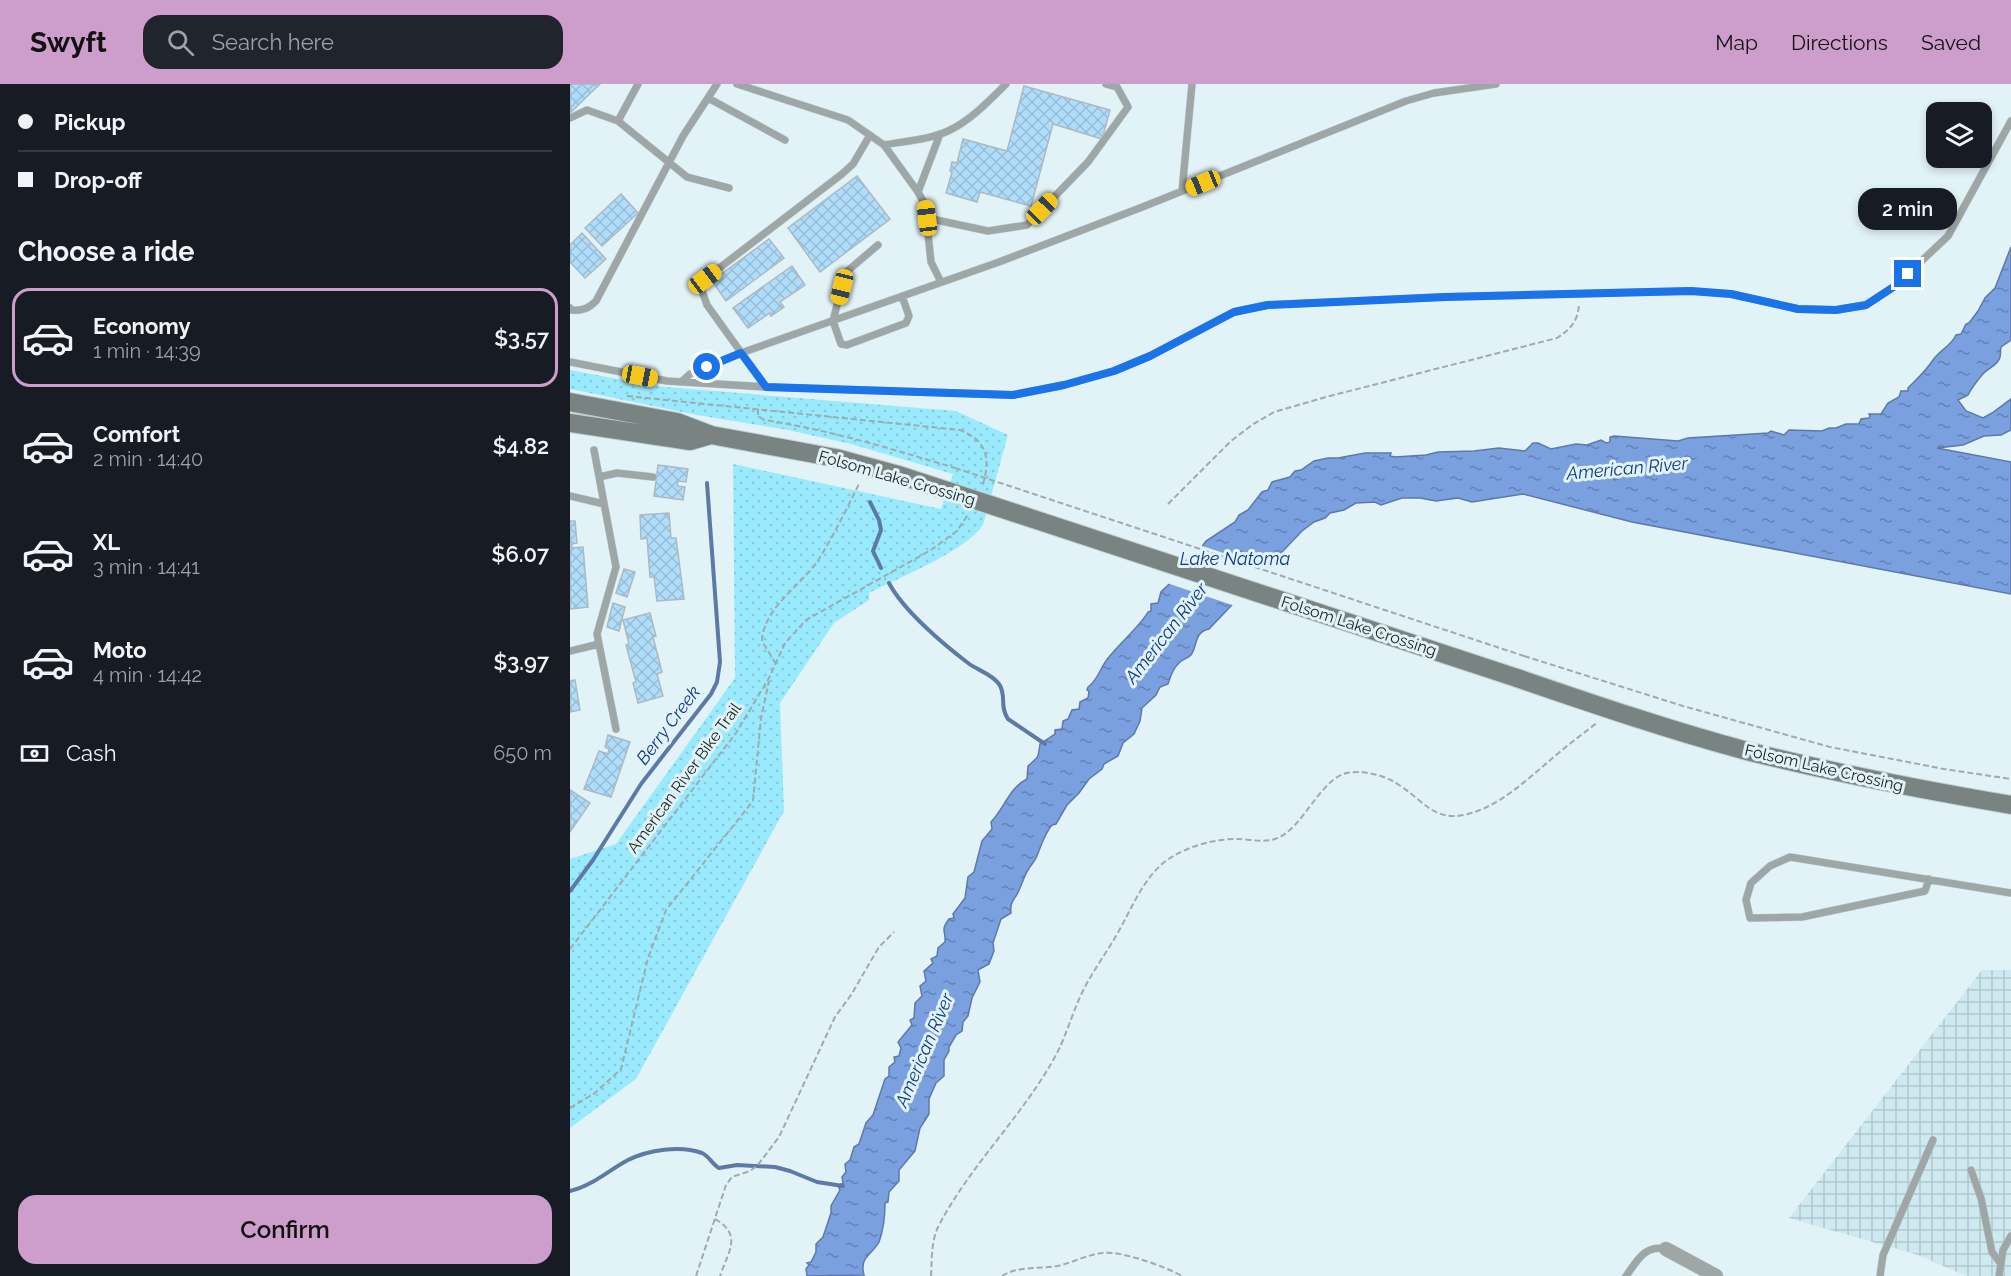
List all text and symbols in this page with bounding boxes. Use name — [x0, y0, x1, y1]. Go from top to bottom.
search box — [143, 15, 563, 69]
text: Swyft — [30, 26, 107, 59]
icon: search — [164, 26, 197, 59]
text: Search here — [212, 29, 334, 55]
text: Map — [1715, 30, 1758, 55]
text: Directions — [1791, 30, 1888, 55]
text: Saved — [1921, 30, 1981, 55]
map controls — [1926, 102, 1992, 168]
button: layers — [1926, 102, 1992, 168]
text: Pickup — [54, 109, 126, 135]
text: Drop-off — [54, 167, 142, 193]
car — [1183, 168, 1223, 198]
callout: 2 min — [1858, 187, 1958, 229]
car — [1023, 190, 1061, 228]
text: 2 min — [1882, 197, 1933, 221]
car — [916, 199, 938, 237]
text: Choose a ride — [18, 236, 194, 267]
route end — [1894, 260, 1921, 287]
car — [685, 261, 725, 297]
car — [829, 267, 855, 307]
icon: car — [21, 311, 75, 365]
text: Economy — [93, 313, 191, 339]
text: $3.57 — [494, 325, 549, 351]
text: 1 min · 14:39 — [93, 339, 201, 363]
route start — [693, 353, 720, 380]
car — [621, 364, 659, 388]
icon: car — [21, 419, 75, 473]
text: Comfort — [93, 421, 180, 447]
text: $4.82 — [493, 433, 549, 459]
street label: Folsom Lake Crossing — [816, 446, 978, 510]
text: 2 min · 14:40 — [93, 447, 203, 471]
water label: American River — [1565, 452, 1689, 484]
icon: car — [21, 527, 75, 581]
text: XL — [93, 529, 120, 555]
text: $6.07 — [492, 541, 549, 567]
water label: Lake Natoma — [1180, 548, 1290, 569]
text: 3 min · 14:41 — [93, 555, 200, 579]
water label: American River — [1120, 578, 1212, 688]
street label: Folsom Lake Crossing — [1279, 592, 1439, 660]
icon: car — [21, 635, 75, 689]
text: Moto — [93, 637, 147, 663]
text: $3.97 — [493, 649, 549, 675]
text: 4 min · 14:42 — [93, 663, 202, 687]
water label: Berry Creek — [632, 681, 705, 768]
street label: American River Bike Trail — [623, 699, 745, 857]
icon: cash — [18, 737, 51, 770]
text: Cash — [66, 740, 117, 766]
street label: Folsom Lake Crossing — [1743, 740, 1905, 796]
text: 650 m — [493, 741, 552, 765]
water label: American River — [890, 989, 958, 1111]
button: Confirm — [18, 1195, 552, 1264]

